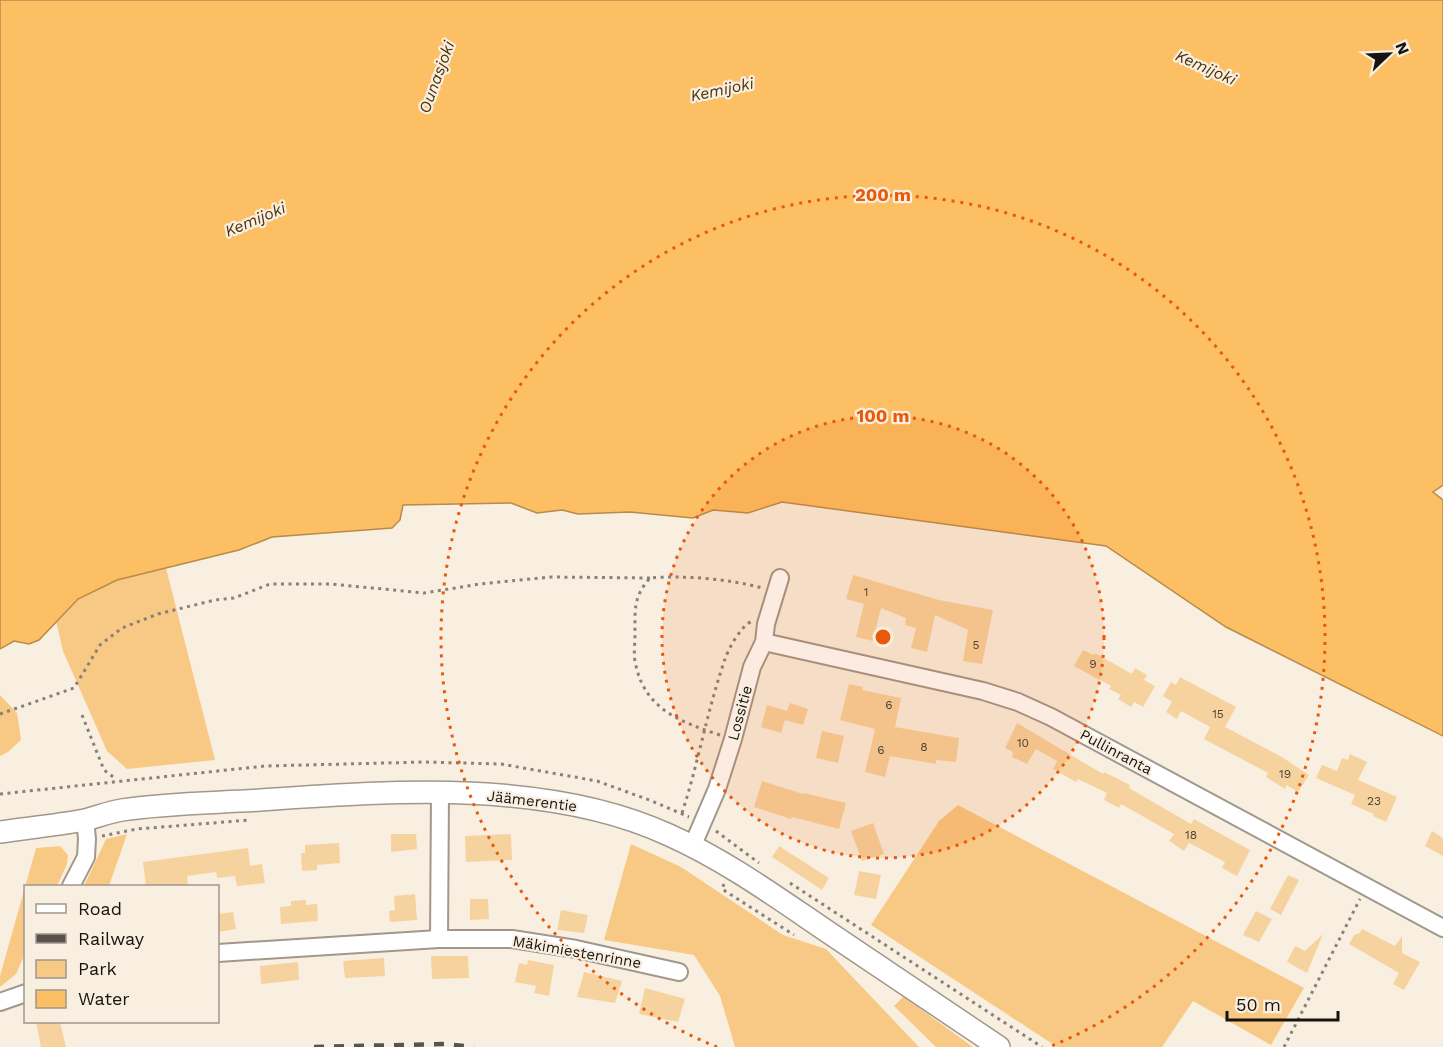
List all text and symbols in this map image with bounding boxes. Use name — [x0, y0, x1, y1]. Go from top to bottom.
north arrow — [1359, 24, 1419, 84]
water label: Ounasjoki — [415, 38, 459, 116]
text: N — [1391, 39, 1413, 58]
water label: Kemijoki — [1173, 46, 1240, 90]
water label: Kemijoki — [689, 73, 756, 105]
text: 200 m — [855, 184, 911, 205]
water label: Kemijoki — [222, 198, 289, 241]
text: 100 m — [856, 405, 910, 426]
house number: 1 — [864, 585, 868, 599]
centre of rings — [873, 627, 893, 647]
house number: 5 — [973, 638, 980, 652]
house number: 9 — [1089, 657, 1097, 671]
street label: Lossitie — [724, 683, 756, 743]
house number: 6 — [885, 698, 893, 712]
house number: 15 — [1212, 707, 1224, 721]
street label: Pullinranta — [1077, 725, 1156, 779]
house number: 10 — [1017, 736, 1029, 750]
house number: 8 — [920, 740, 928, 754]
house number: 6 — [877, 743, 885, 757]
house number: 19 — [1279, 767, 1291, 781]
street label: Jäämerentie — [486, 787, 578, 815]
house number: 23 — [1367, 794, 1381, 808]
house number: 18 — [1185, 828, 1197, 842]
legend — [24, 885, 219, 1023]
text: Road — [78, 898, 122, 919]
text: Railway — [78, 928, 145, 949]
street label: Mäkimiestenrinne — [511, 932, 643, 972]
text: Park — [78, 958, 117, 979]
scale bar — [1227, 984, 1338, 1022]
text: Water — [78, 988, 130, 1009]
text: 50 m — [1236, 994, 1281, 1015]

